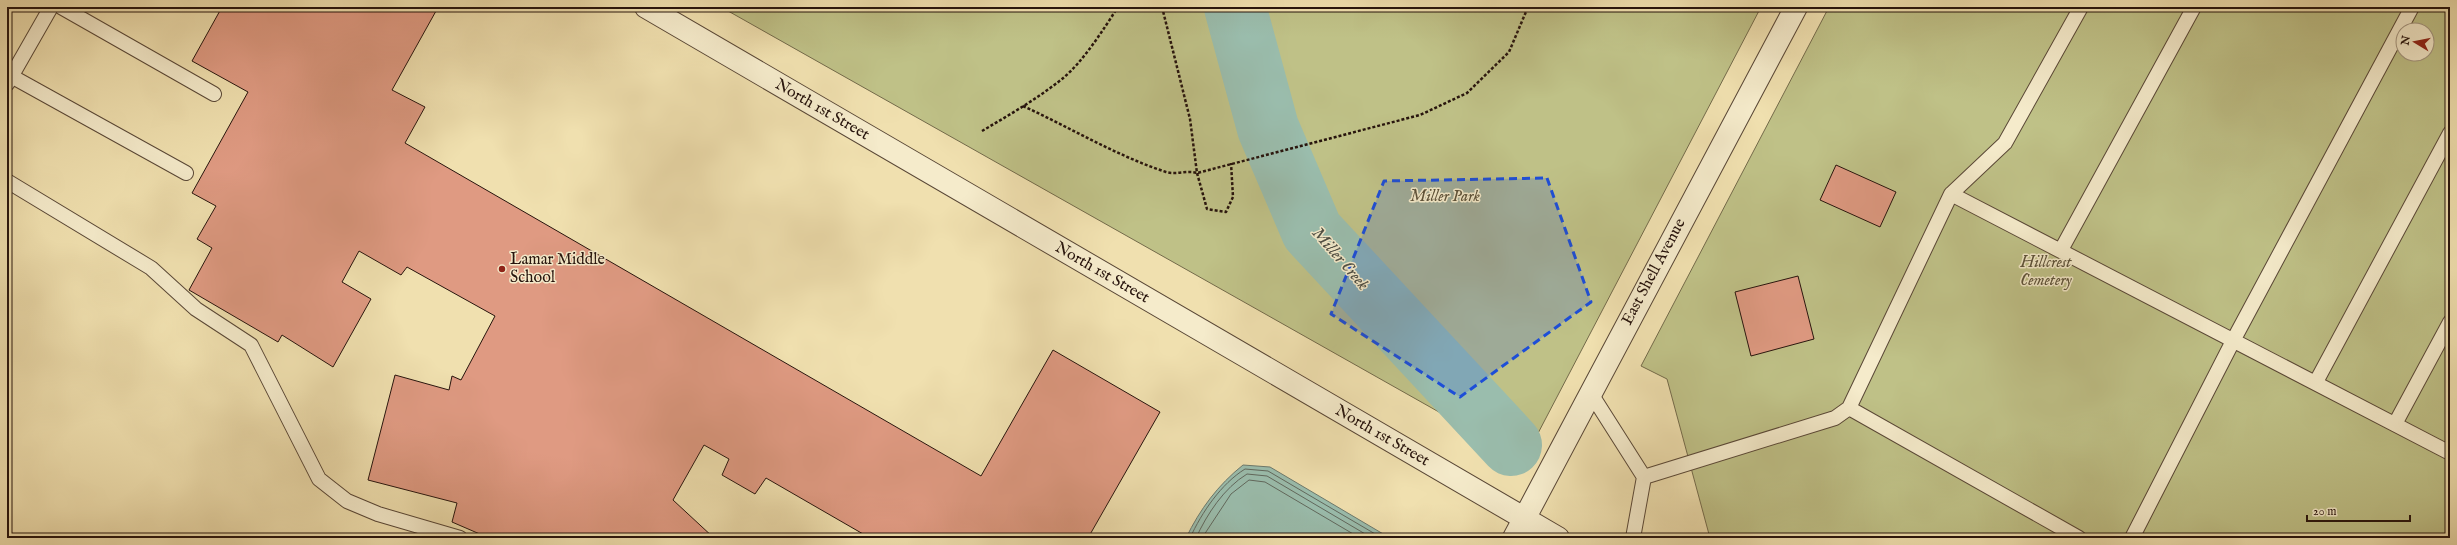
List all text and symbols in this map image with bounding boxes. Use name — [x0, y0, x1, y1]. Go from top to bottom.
north arrow — [2395, 22, 2435, 62]
text: N — [2398, 34, 2414, 47]
street label: North 1st Street — [771, 75, 873, 145]
park label: Miller Park — [1410, 187, 1481, 207]
street label: East Shell Avenue — [1618, 215, 1690, 329]
water label: Miller Creek — [1307, 223, 1373, 295]
street label: North 1st Street — [1051, 238, 1153, 308]
place label: Lamar Middle School — [510, 250, 605, 288]
park label: Hillcrest Cemetery — [2019, 253, 2073, 291]
marker: Lamar Middle School — [497, 264, 507, 274]
street label: North 1st Street — [1331, 401, 1433, 471]
scale bar — [2307, 497, 2410, 523]
text: 20 m — [2313, 504, 2336, 519]

